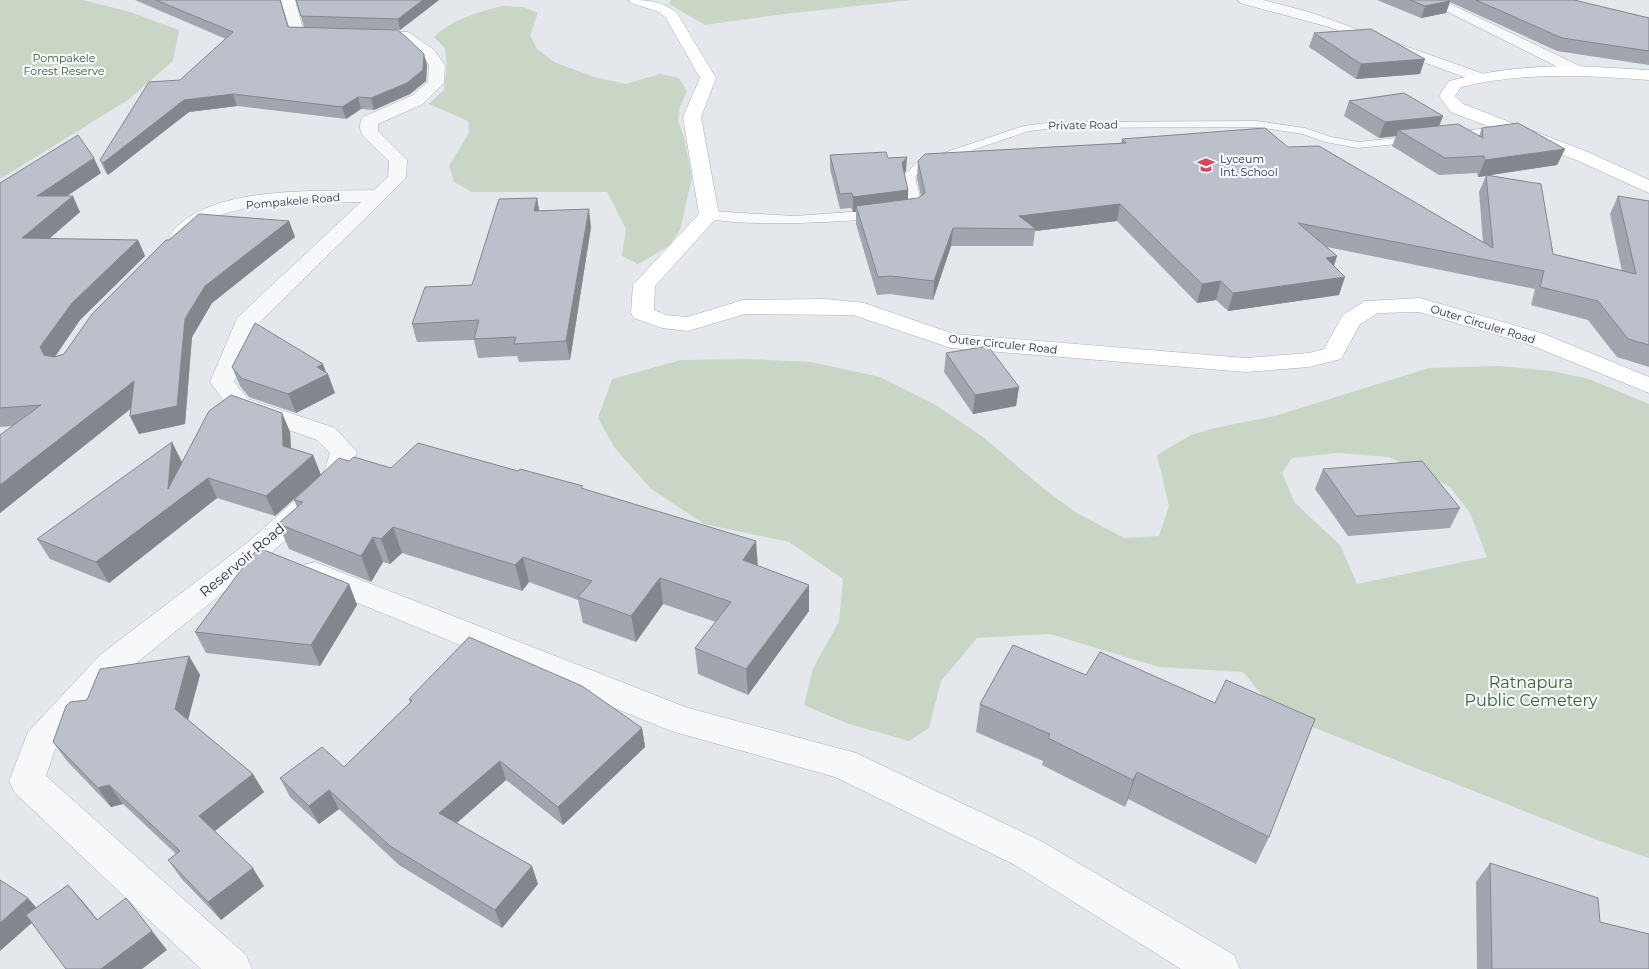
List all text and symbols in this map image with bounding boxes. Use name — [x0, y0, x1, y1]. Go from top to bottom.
park label: Pompakele Forest Reserve — [24, 51, 105, 78]
street label: Private Road — [1048, 117, 1118, 133]
place label: Lyceum Int. School — [1220, 152, 1278, 179]
school or university icon: Lyceum Int. School — [1196, 155, 1216, 175]
street label: Pompakele Road — [245, 190, 341, 212]
street label: Outer Circuler Road — [1429, 301, 1537, 347]
street label: Outer Circuler Road — [948, 331, 1058, 357]
street label: Reservoir Road — [196, 519, 288, 601]
park label: Ratnapura Public Cemetery — [1464, 673, 1598, 710]

